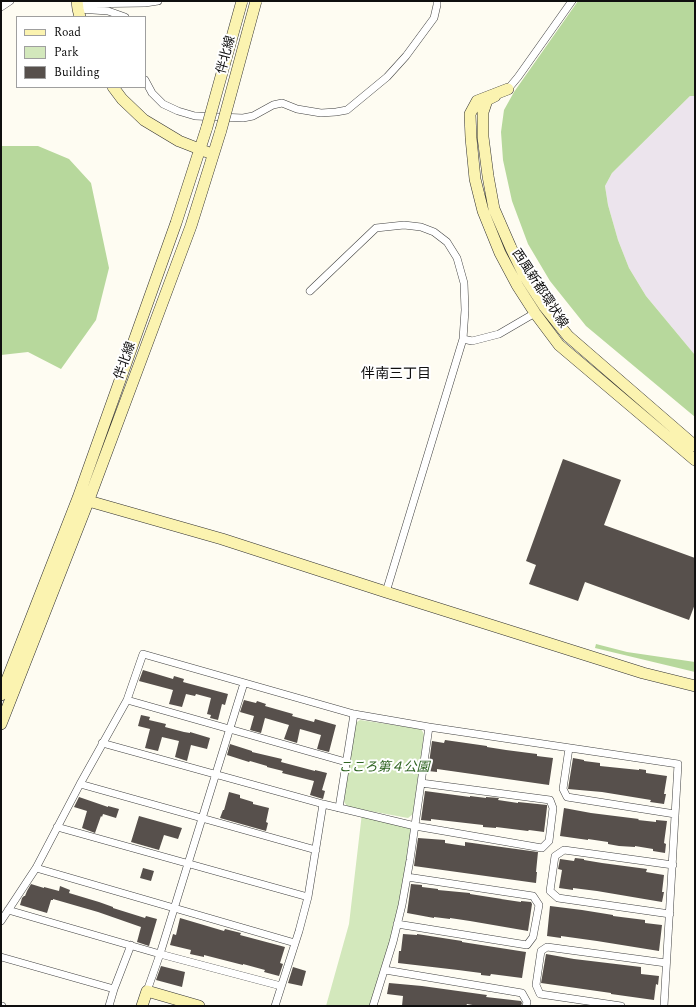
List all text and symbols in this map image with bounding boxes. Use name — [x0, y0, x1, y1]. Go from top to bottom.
legend — [16, 16, 146, 88]
text: Road — [54, 23, 81, 42]
street label: 伴北線 — [214, 34, 240, 76]
text: Park — [54, 43, 79, 62]
text: Building — [54, 63, 100, 82]
street label: 西風新都環状線 — [508, 247, 570, 331]
street label: 伴北線 — [112, 340, 140, 382]
district label: 伴南三丁目 — [361, 367, 431, 383]
park label: こころ第４公園 — [339, 760, 429, 776]

